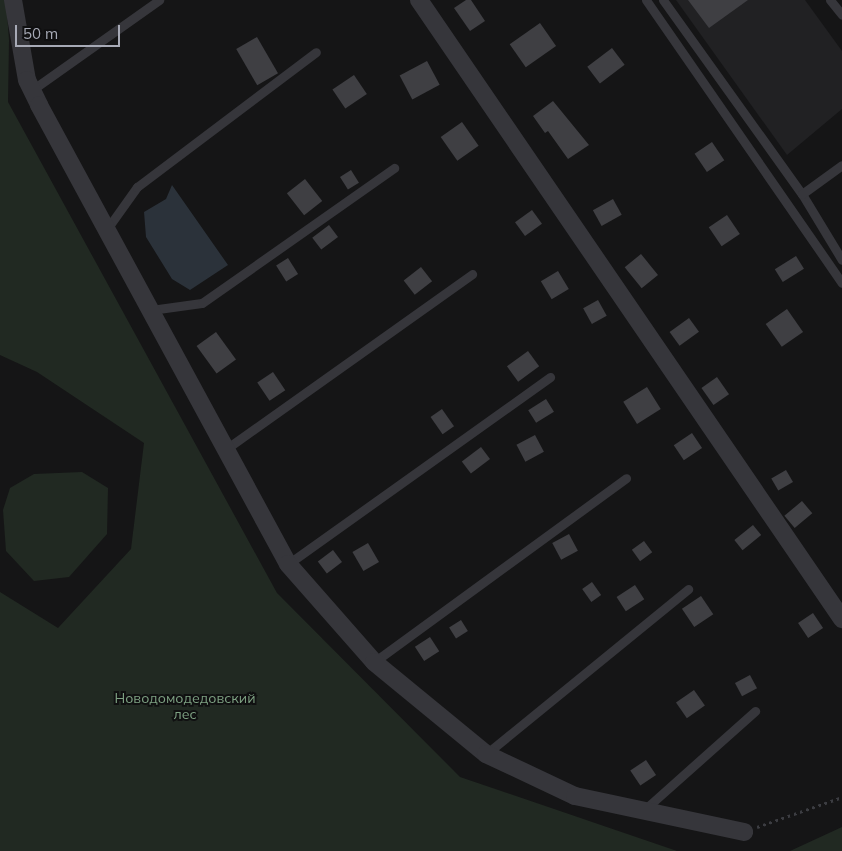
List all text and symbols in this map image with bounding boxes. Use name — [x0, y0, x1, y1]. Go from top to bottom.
scale bar — [18, 15, 122, 47]
text: 50 m — [23, 24, 58, 43]
park label: Новодомодедовский лес — [115, 690, 255, 722]

